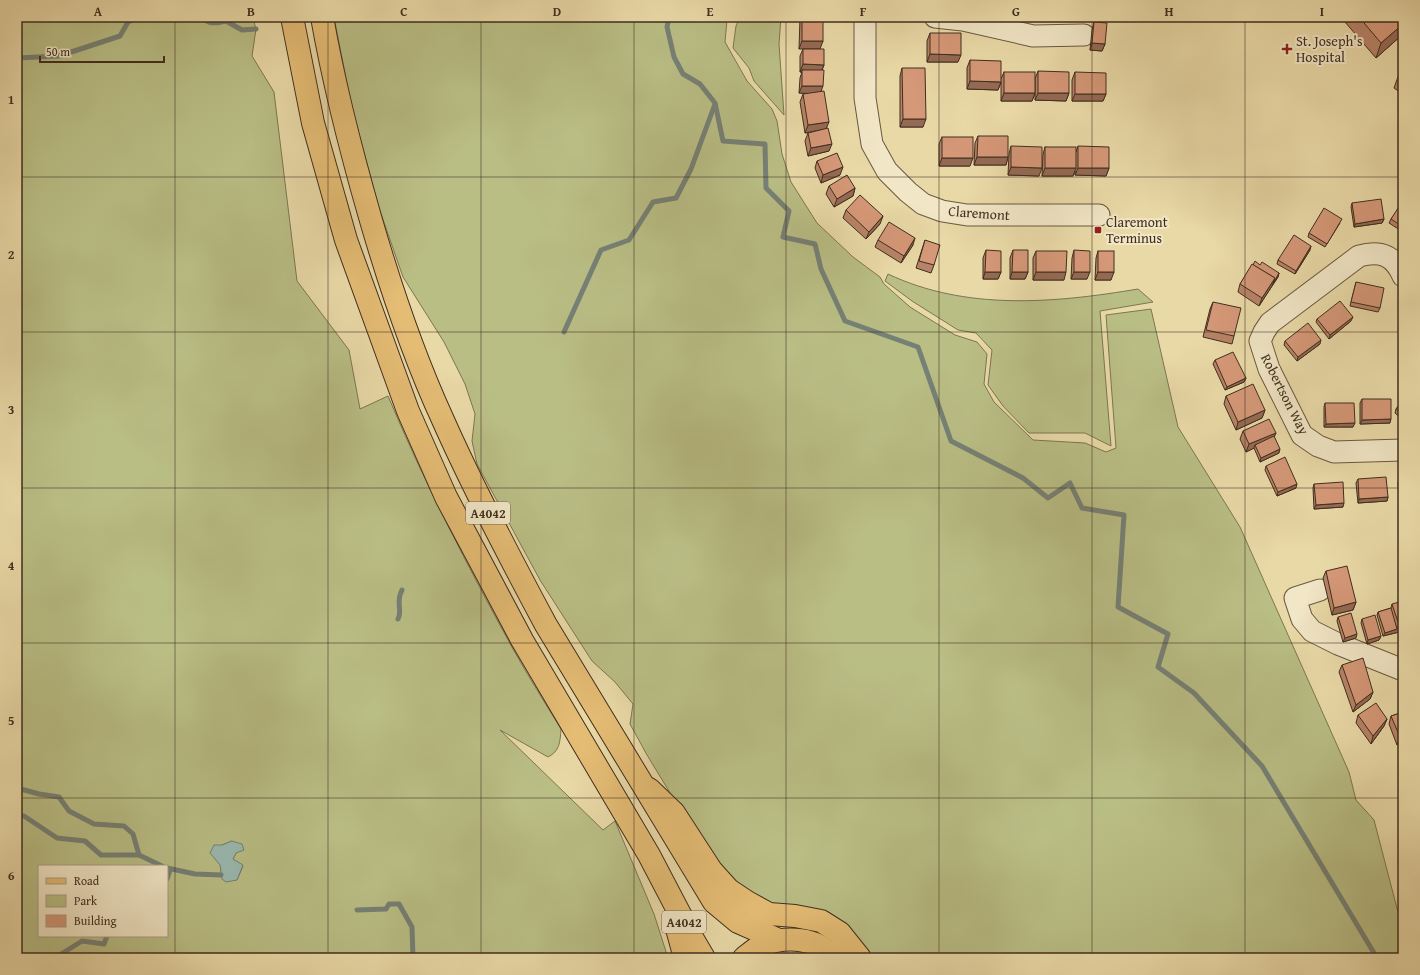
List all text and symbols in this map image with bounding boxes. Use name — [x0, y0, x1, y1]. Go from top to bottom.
text: A — [94, 2, 103, 21]
text: B — [247, 2, 255, 21]
text: C — [400, 2, 408, 21]
text: D — [553, 2, 561, 21]
text: E — [707, 2, 714, 21]
text: F — [860, 2, 867, 21]
text: G — [1012, 2, 1020, 21]
text: H — [1164, 2, 1174, 21]
text: I — [1320, 2, 1324, 21]
place label: St. Joseph's Hospital — [1296, 31, 1363, 67]
scale bar — [40, 38, 164, 64]
text: 50 m — [46, 43, 70, 60]
marker: St. Joseph's Hospital — [1281, 43, 1293, 55]
text: 1 — [8, 90, 14, 109]
street label: Claremont — [948, 201, 1011, 225]
place label: Claremont Terminus — [1106, 212, 1168, 248]
marker: Claremont Terminus — [1093, 225, 1103, 235]
text: 2 — [8, 245, 15, 264]
street label: Robertson Way — [1256, 350, 1314, 438]
text: 3 — [8, 400, 14, 419]
road number: A4042 — [466, 502, 510, 524]
text: 4 — [8, 556, 15, 575]
text: 5 — [8, 711, 15, 730]
legend — [38, 865, 168, 937]
text: 6 — [8, 866, 15, 885]
text: Road — [74, 872, 100, 889]
text: Park — [74, 892, 98, 909]
road number: A4042 — [662, 911, 706, 933]
text: Building — [74, 912, 117, 929]

